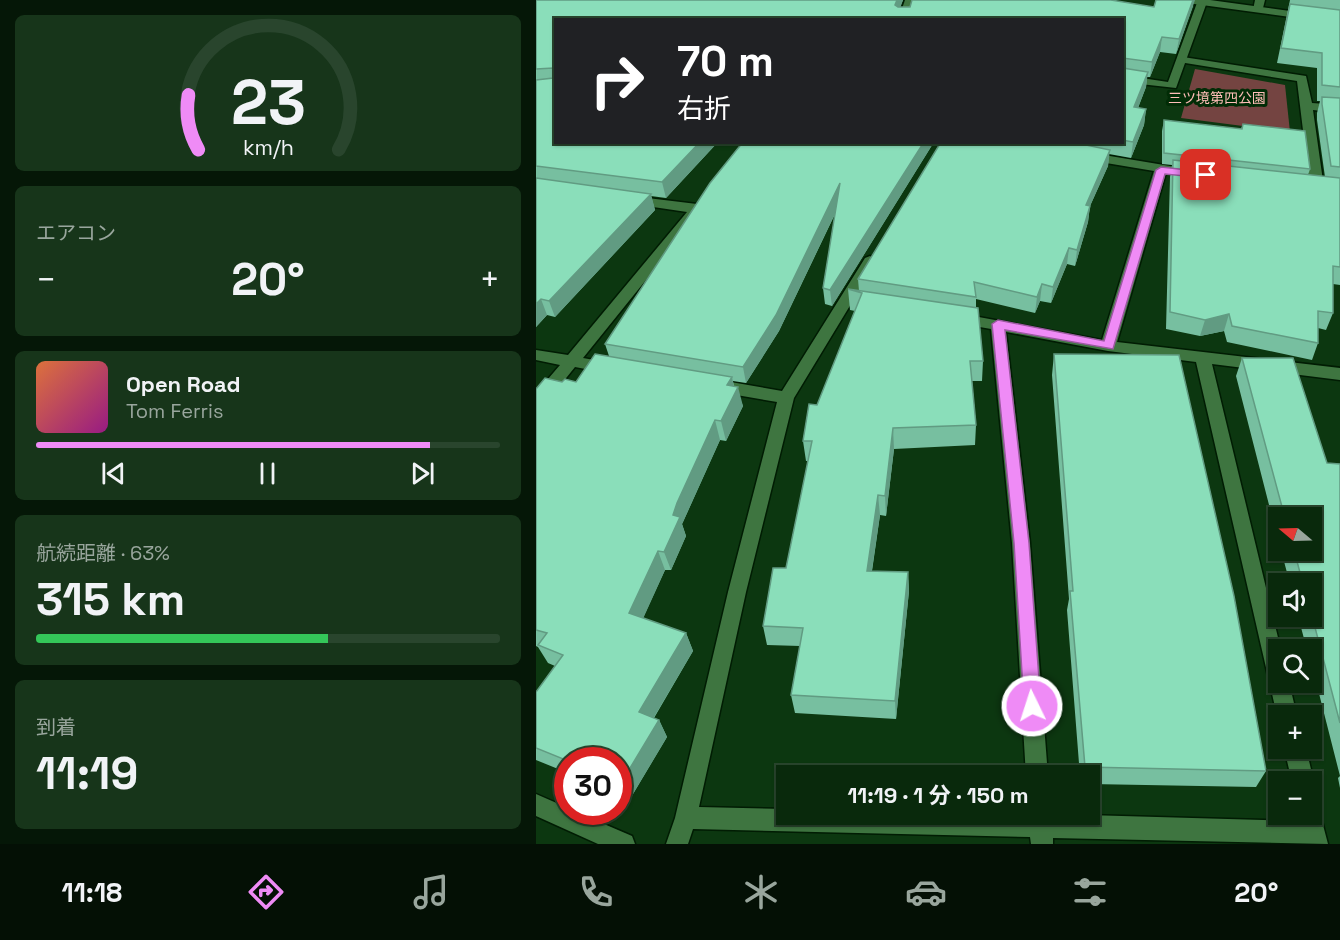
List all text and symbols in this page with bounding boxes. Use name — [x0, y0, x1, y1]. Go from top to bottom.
text: 70 m — [677, 35, 774, 88]
icon: right — [578, 42, 656, 120]
text: 23 — [230, 63, 305, 142]
park label: 三ツ境第四公園 — [1168, 89, 1266, 107]
text: 右折 — [677, 91, 731, 126]
text: km/h — [242, 134, 294, 161]
pin — [1180, 149, 1231, 200]
icon: arrive — [1189, 158, 1222, 191]
text: エアコン — [36, 220, 116, 246]
text: 20° — [231, 251, 305, 308]
text: − — [36, 259, 56, 301]
text: + — [480, 259, 500, 301]
text: Open Road — [126, 370, 241, 398]
text: Tom Ferris — [126, 398, 224, 424]
icon: previous — [97, 457, 130, 490]
icon: pause — [251, 457, 284, 490]
icon: next — [406, 457, 439, 490]
north arrow — [1268, 507, 1322, 561]
map controls — [1268, 507, 1322, 825]
text: 航続距離 · 63% — [36, 540, 170, 566]
text: 315 km — [36, 571, 185, 628]
button: sound — [1268, 573, 1322, 627]
button: search — [1268, 639, 1322, 693]
position arrow — [1000, 674, 1064, 738]
button: + — [1268, 705, 1322, 759]
text: 到着 — [36, 714, 76, 740]
text: 11:19 — [36, 745, 138, 802]
speed limit sign: 30 — [554, 747, 632, 825]
button: − — [1268, 771, 1322, 825]
text: 11:19 · 1 分 · 150 m — [847, 781, 1029, 809]
icon: directions — [245, 871, 287, 913]
icon: music — [410, 871, 452, 913]
icon: phone — [575, 871, 617, 913]
icon: climate — [740, 871, 782, 913]
icon: car — [905, 871, 947, 913]
icon: filters — [1069, 871, 1111, 913]
text: 11:18 — [61, 875, 122, 910]
text: 20° — [1234, 875, 1278, 910]

